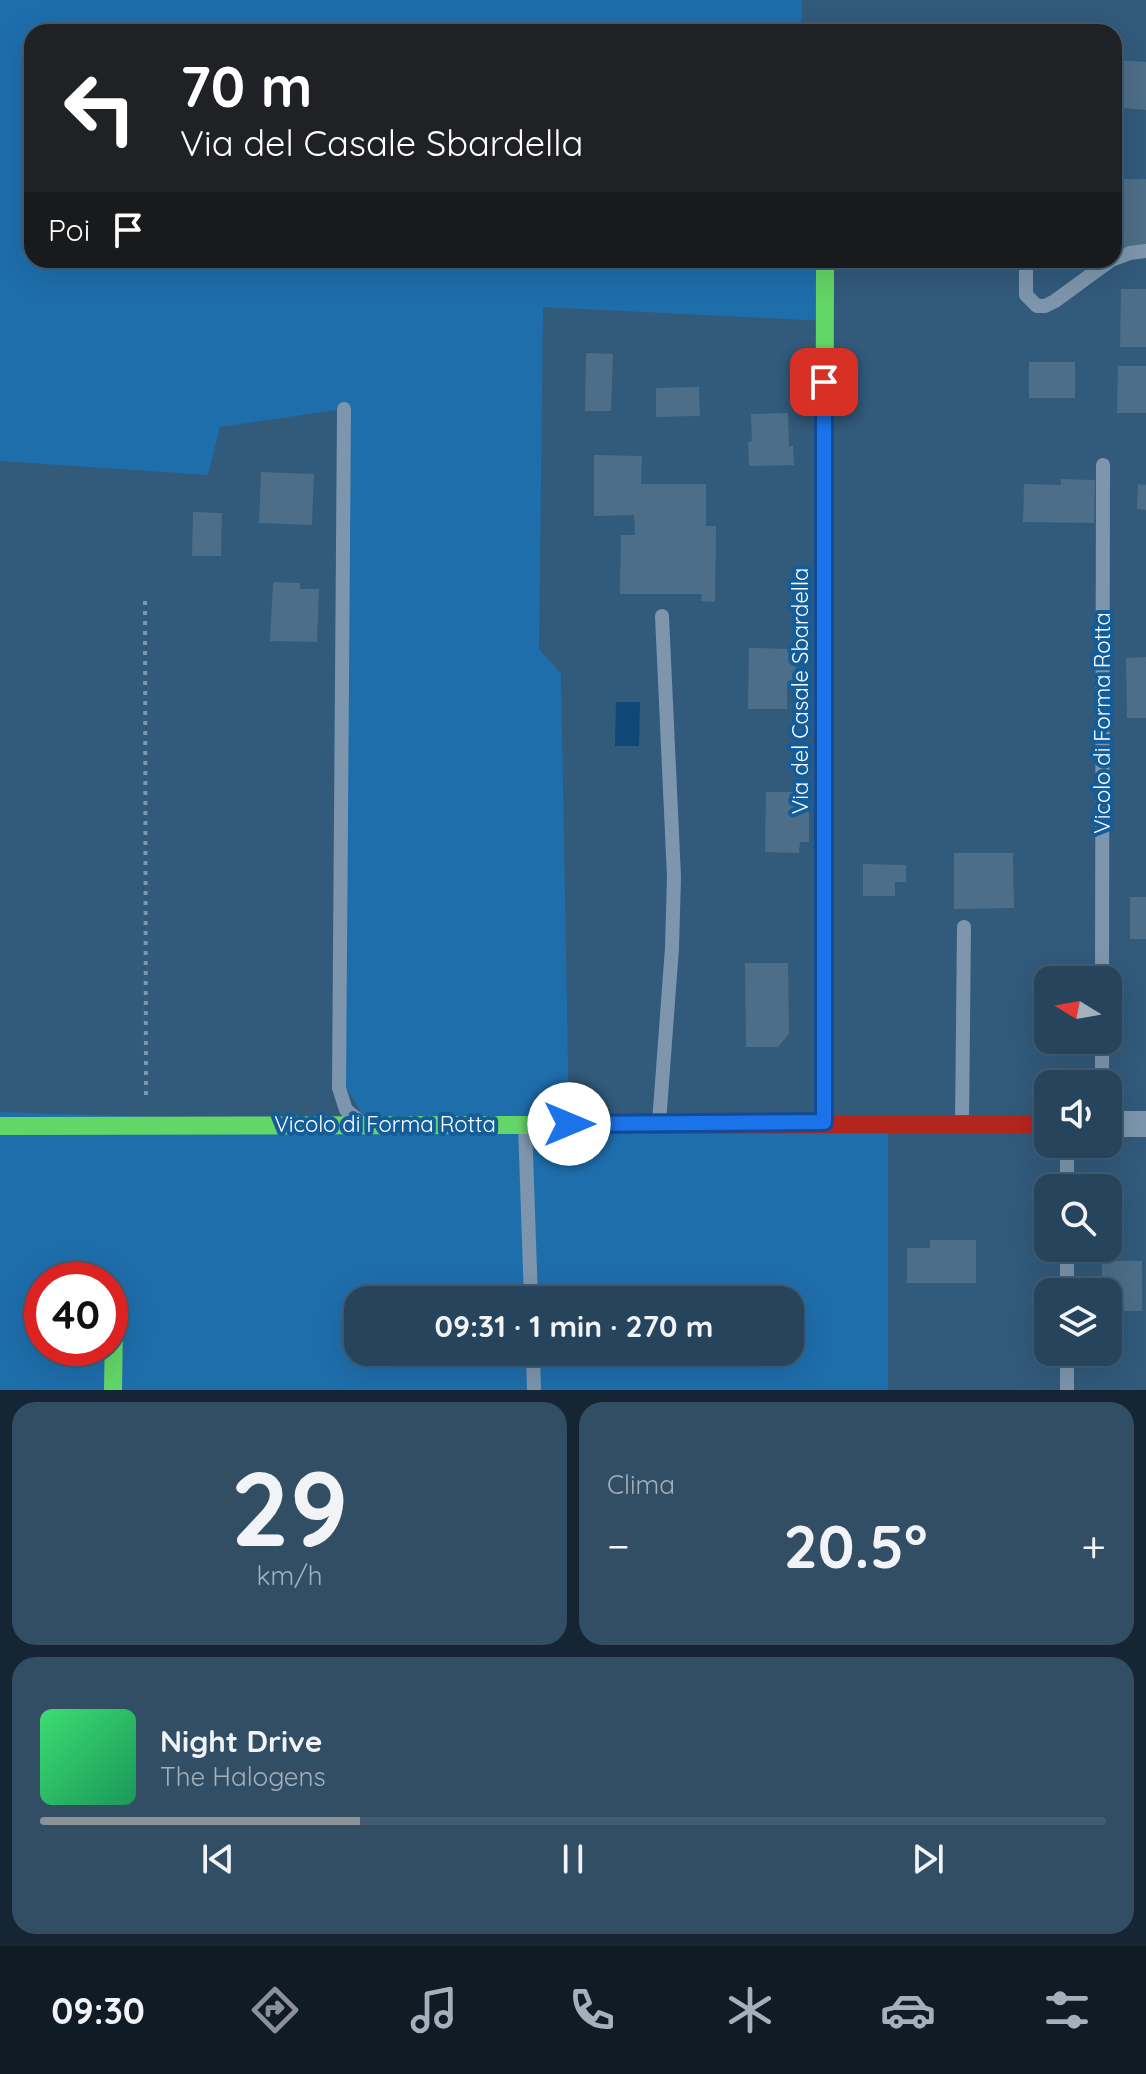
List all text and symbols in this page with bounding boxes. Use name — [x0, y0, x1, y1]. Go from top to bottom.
text: 70 m — [180, 51, 312, 121]
icon: left — [48, 56, 152, 160]
text: Via del Casale Sbardella — [180, 120, 583, 165]
icon: arrive — [106, 208, 150, 252]
text: Poi — [48, 211, 90, 249]
pin — [790, 348, 858, 416]
icon: arrive — [802, 360, 846, 404]
street label: Via del Casale Sbardella — [786, 568, 814, 814]
street label: Vicolo di Forma Rotta — [1088, 612, 1116, 834]
north arrow — [1034, 966, 1122, 1054]
map controls — [1034, 966, 1122, 1366]
button: sound — [1034, 1070, 1122, 1158]
position arrow — [527, 1082, 611, 1166]
street label: Vicolo di Forma Rotta — [274, 1110, 496, 1138]
button: search — [1034, 1174, 1122, 1262]
speed limit sign: 40 — [24, 1262, 128, 1366]
button: layers — [1034, 1278, 1122, 1366]
text: 09:31 · 1 min · 270 m — [434, 1307, 714, 1345]
text: 29 — [230, 1442, 349, 1572]
text: Clima — [607, 1468, 675, 1501]
text: 20.5° — [784, 1508, 928, 1583]
text: − — [607, 1518, 630, 1573]
text: + — [1081, 1518, 1106, 1573]
text: km/h — [257, 1559, 322, 1592]
text: Night Drive — [160, 1722, 322, 1760]
text: The Halogens — [160, 1760, 326, 1793]
icon: previous — [196, 1837, 240, 1881]
icon: pause — [551, 1837, 595, 1881]
icon: next — [906, 1837, 950, 1881]
icon: directions — [247, 1982, 303, 2038]
icon: music — [406, 1982, 462, 2038]
icon: phone — [564, 1982, 620, 2038]
icon: climate — [722, 1982, 778, 2038]
icon: car — [880, 1982, 936, 2038]
icon: filters — [1039, 1982, 1095, 2038]
text: 09:30 — [51, 1988, 145, 2033]

